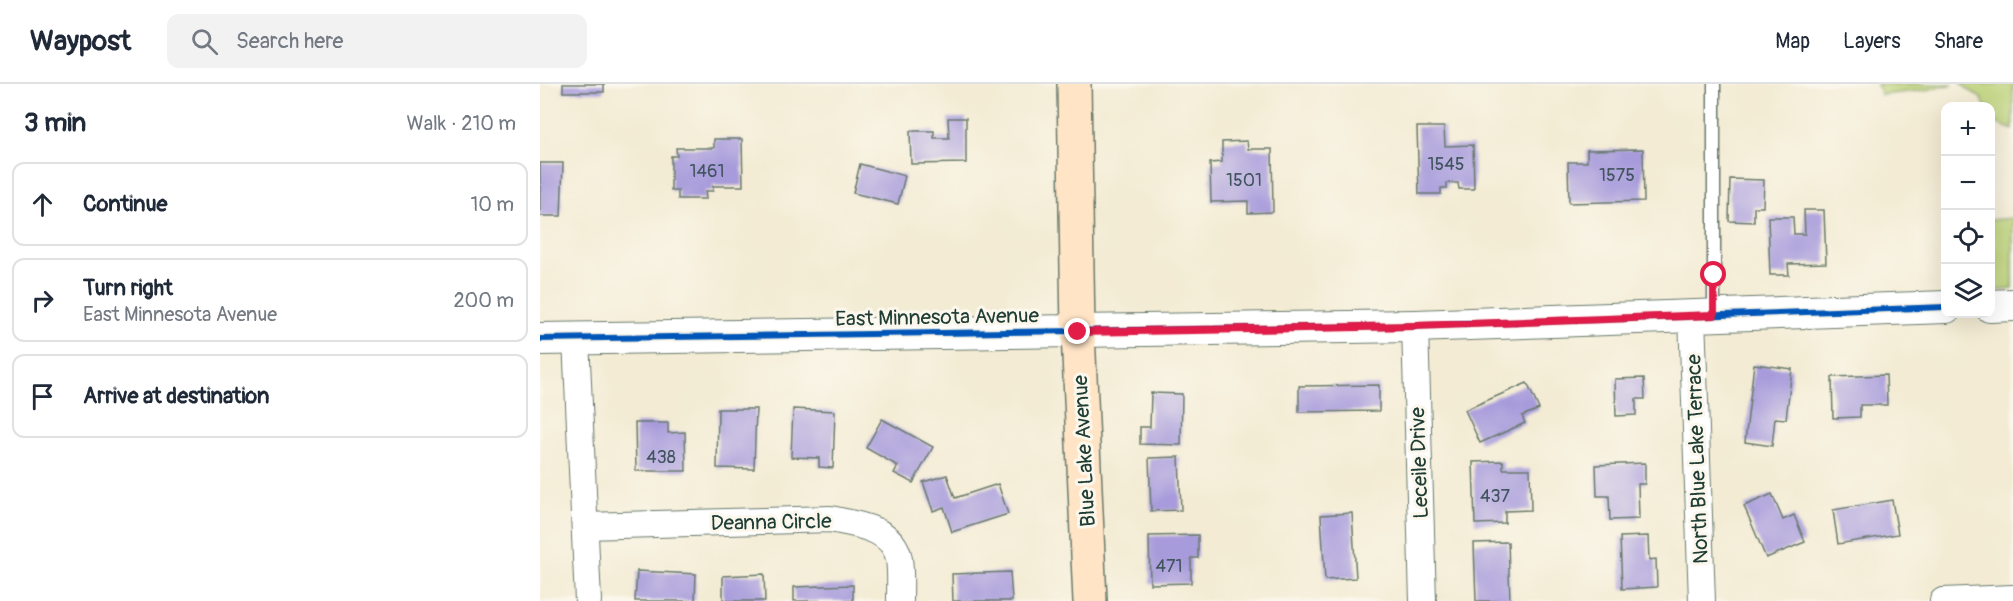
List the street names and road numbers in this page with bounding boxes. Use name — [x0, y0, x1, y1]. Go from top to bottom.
street label: East Minnesota Avenue — [835, 302, 1040, 333]
street label: North Blue Lake Terrace — [1680, 353, 1715, 564]
street label: Blue Lake Avenue — [1067, 374, 1102, 528]
street label: Leceile Drive — [1404, 406, 1435, 519]
street label: Deanna Circle — [710, 508, 832, 537]

